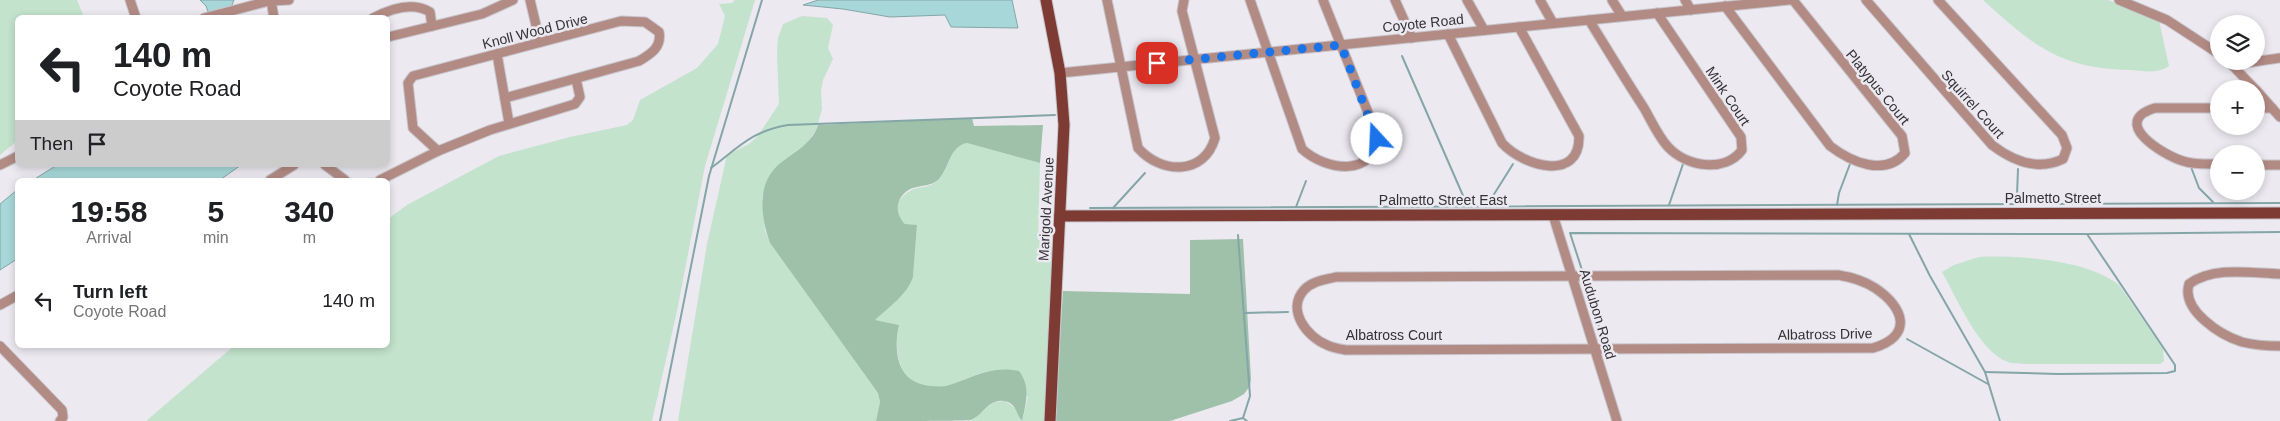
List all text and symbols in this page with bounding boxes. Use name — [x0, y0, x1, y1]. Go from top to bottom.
street label: Knoll Wood Drive — [481, 10, 589, 52]
street label: Coyote Road — [1382, 11, 1464, 35]
map controls — [2210, 15, 2265, 200]
button: layers — [2210, 15, 2265, 70]
icon: left — [30, 35, 95, 100]
text: 140 m — [113, 35, 212, 74]
pin — [1136, 42, 1178, 84]
street label: Platypus Court — [1843, 46, 1913, 128]
icon: arrive — [1143, 49, 1171, 77]
street label: Mink Court — [1702, 63, 1754, 129]
street label: Squirrel Court — [1938, 67, 2008, 142]
text: Coyote Road — [113, 76, 241, 101]
button: + — [2210, 80, 2265, 135]
position arrow — [1350, 112, 1402, 164]
icon: arrive — [83, 130, 111, 158]
text: Then — [30, 133, 73, 154]
button: − — [2210, 145, 2265, 200]
street label: Marigold Avenue — [1035, 156, 1057, 261]
street label: Palmetto Street — [2005, 190, 2101, 206]
street label: Palmetto Street East — [1379, 192, 1507, 208]
text: 19:58 — [71, 195, 147, 228]
text: 5 — [207, 195, 224, 228]
text: 340 — [284, 195, 334, 228]
text: Arrival — [86, 229, 132, 246]
text: min — [203, 229, 229, 246]
text: m — [303, 229, 316, 246]
street label: Audubon Road — [1577, 267, 1619, 361]
text: Turn left — [73, 281, 148, 302]
icon: left — [30, 287, 58, 315]
text: 140 m — [322, 290, 375, 311]
text: Coyote Road — [73, 303, 166, 320]
street label: Albatross Drive — [1777, 325, 1873, 343]
street label: Albatross Court — [1346, 327, 1442, 343]

